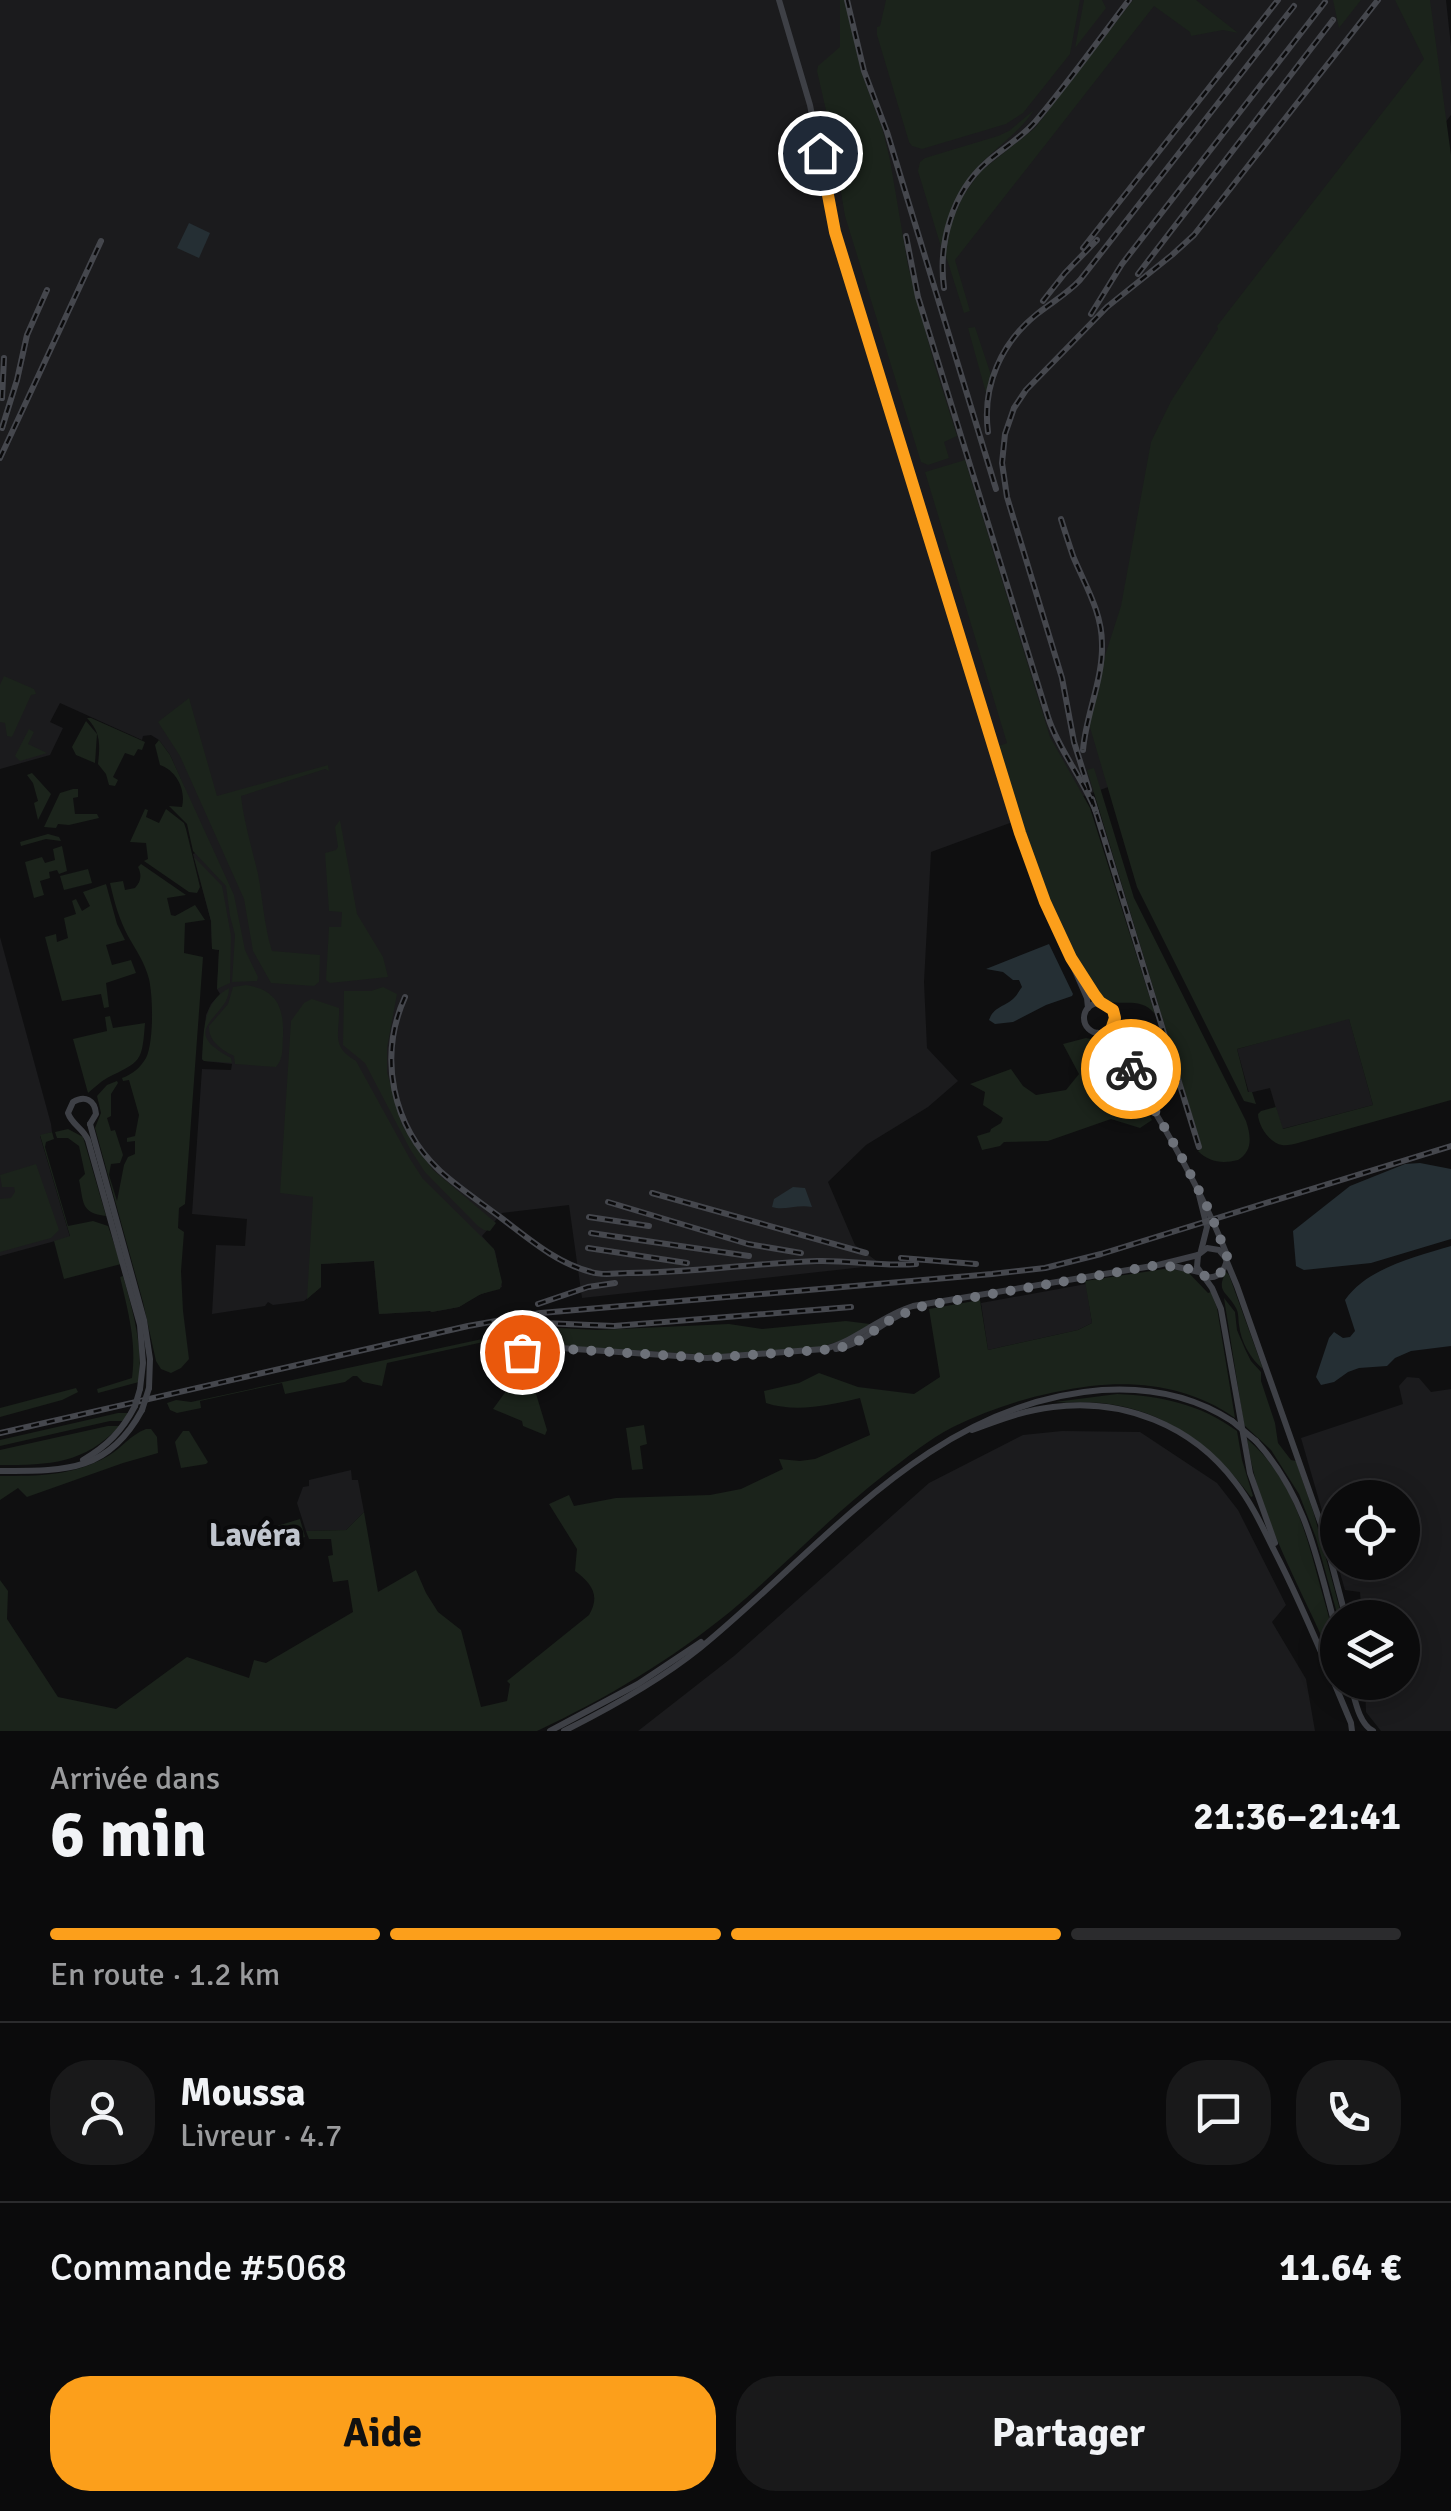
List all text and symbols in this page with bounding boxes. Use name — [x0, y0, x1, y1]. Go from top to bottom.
pin — [778, 111, 863, 196]
icon: home — [793, 126, 848, 181]
courier — [1081, 1019, 1181, 1119]
icon: bike — [1104, 1042, 1159, 1097]
pin — [480, 1310, 565, 1395]
icon: bag — [495, 1325, 550, 1380]
map controls — [1320, 1480, 1420, 1700]
button: locate — [1320, 1480, 1420, 1580]
district label: Lavéra — [209, 1516, 301, 1555]
button: layers — [1320, 1600, 1420, 1700]
text: Arrivée dans — [50, 1759, 220, 1798]
text: 21:36–21:41 — [1193, 1793, 1401, 1840]
text: 6 min — [50, 1795, 207, 1875]
text: En route · 1.2 km — [50, 1955, 280, 1994]
button: person — [50, 2060, 155, 2165]
button: chat — [1166, 2060, 1271, 2165]
button: phone — [1296, 2060, 1401, 2165]
text: Moussa — [180, 2069, 306, 2116]
text: Livreur · 4.7 — [180, 2116, 342, 2155]
text: Commande #5068 — [50, 2244, 347, 2291]
text: 11.64 € — [1279, 2244, 1401, 2291]
button: Aide — [50, 2376, 716, 2491]
button: Partager — [736, 2376, 1401, 2491]

